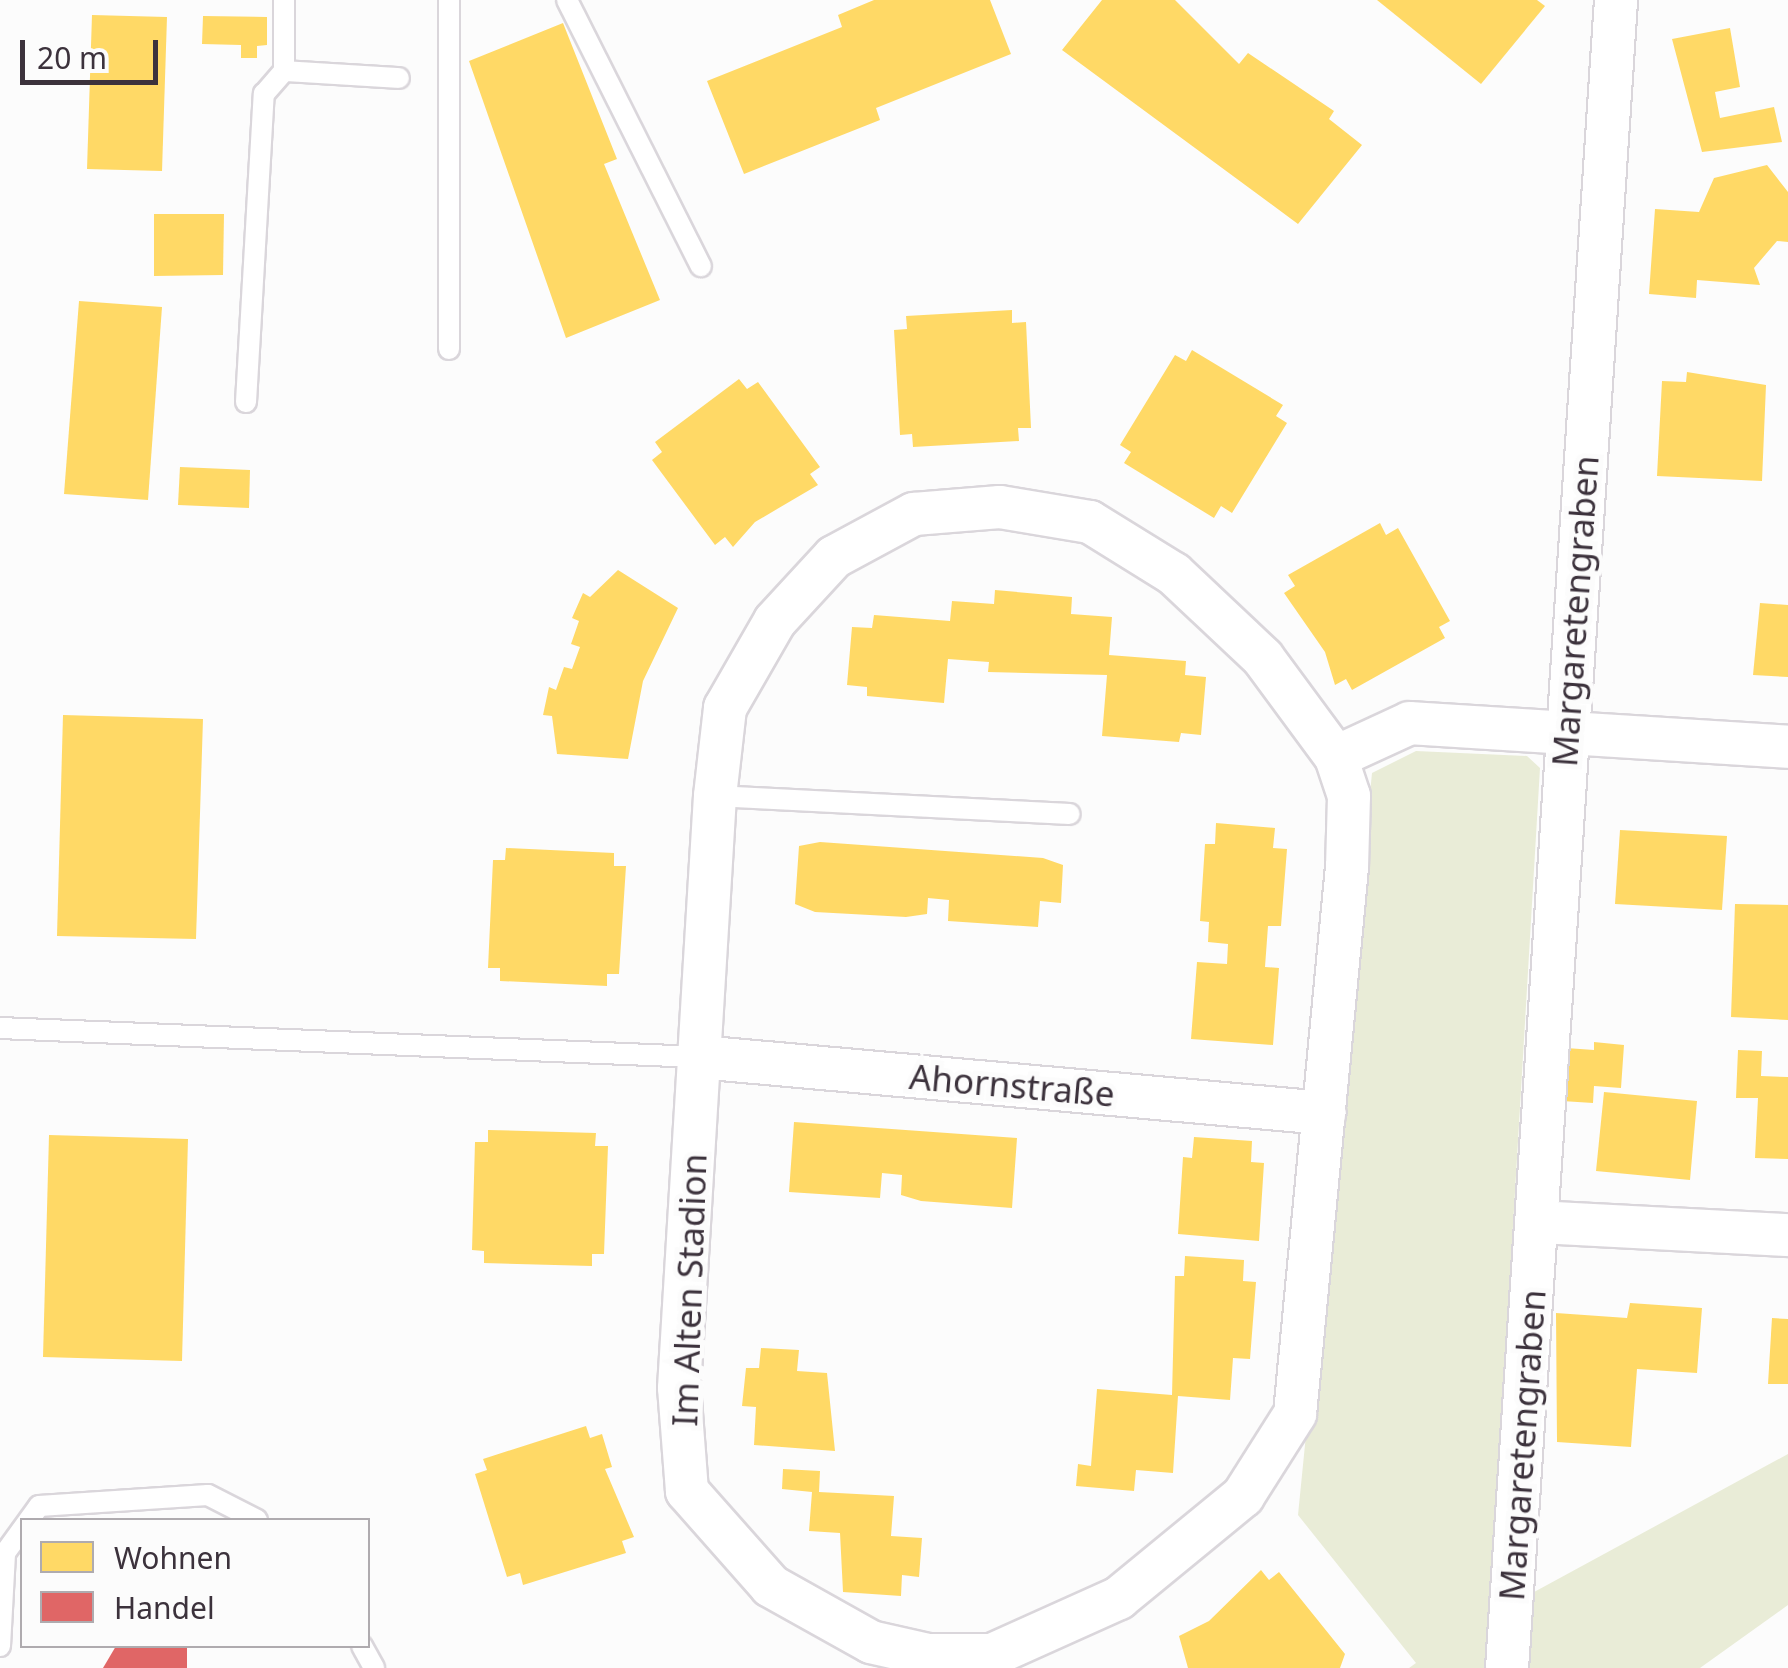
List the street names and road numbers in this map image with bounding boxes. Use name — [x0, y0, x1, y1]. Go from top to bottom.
street label: Margaretengraben — [1543, 454, 1607, 768]
street label: Ahornstraße — [908, 1055, 1116, 1115]
street label: Im Alten Stadion — [663, 1153, 715, 1427]
street label: Margaretengraben — [1490, 1288, 1554, 1602]

